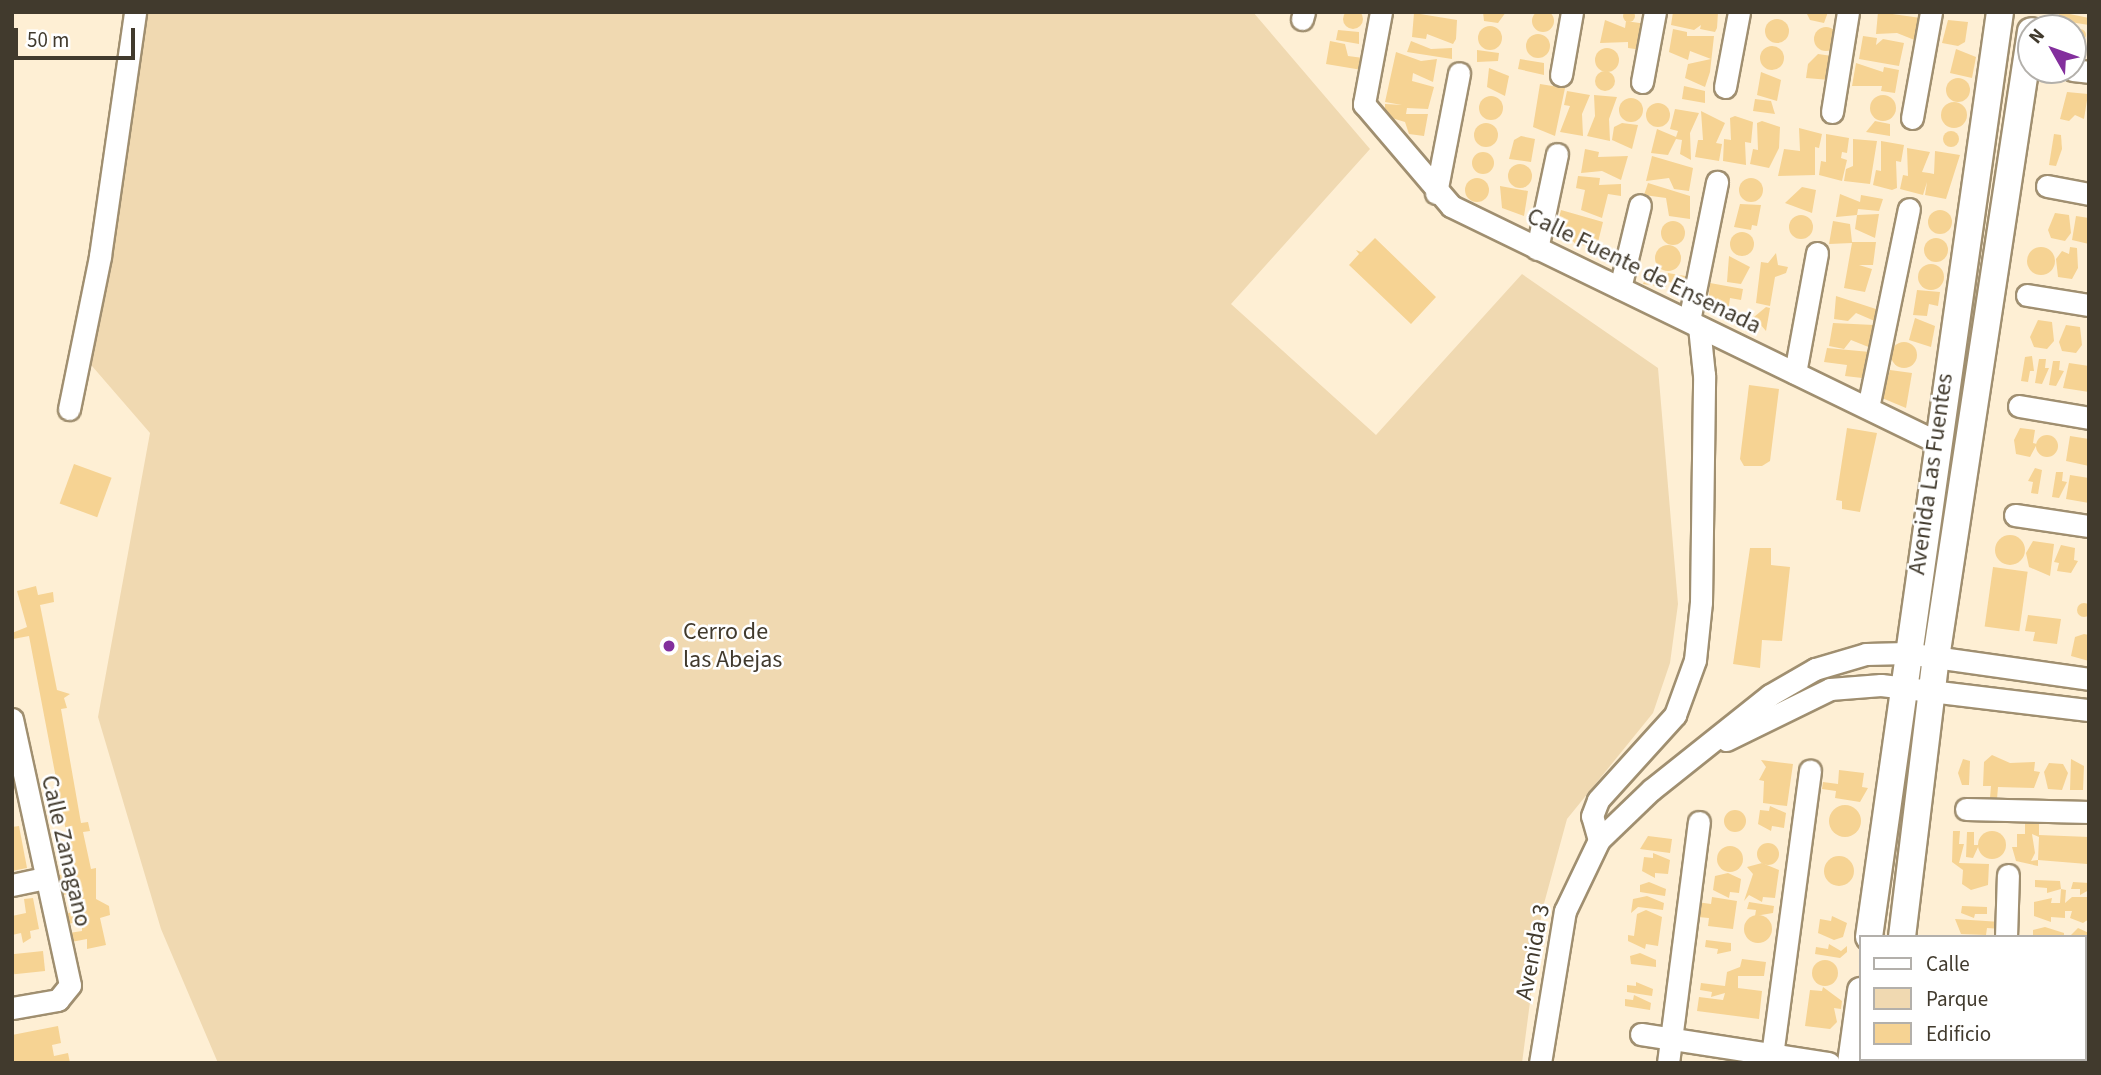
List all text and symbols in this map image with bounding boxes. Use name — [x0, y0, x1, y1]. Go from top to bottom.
scale bar — [18, 14, 138, 58]
north arrow — [2017, 14, 2087, 84]
text: N — [2023, 23, 2051, 50]
text: 50 m — [27, 25, 69, 55]
street label: Calle Fuente de Ensenada — [1522, 202, 1766, 340]
street label: Avenida Las Fuentes — [1903, 371, 1959, 577]
place label: Cerro de las Abejas — [683, 618, 782, 674]
marker: Cerro de las Abejas — [661, 638, 677, 654]
street label: Calle Zanagano — [35, 772, 97, 930]
street label: Avenida 3 — [1510, 902, 1556, 1002]
legend — [1860, 935, 2087, 1061]
text: Calle — [1926, 949, 1970, 979]
text: Parque — [1926, 984, 1988, 1014]
text: Edificio — [1926, 1019, 1991, 1049]

